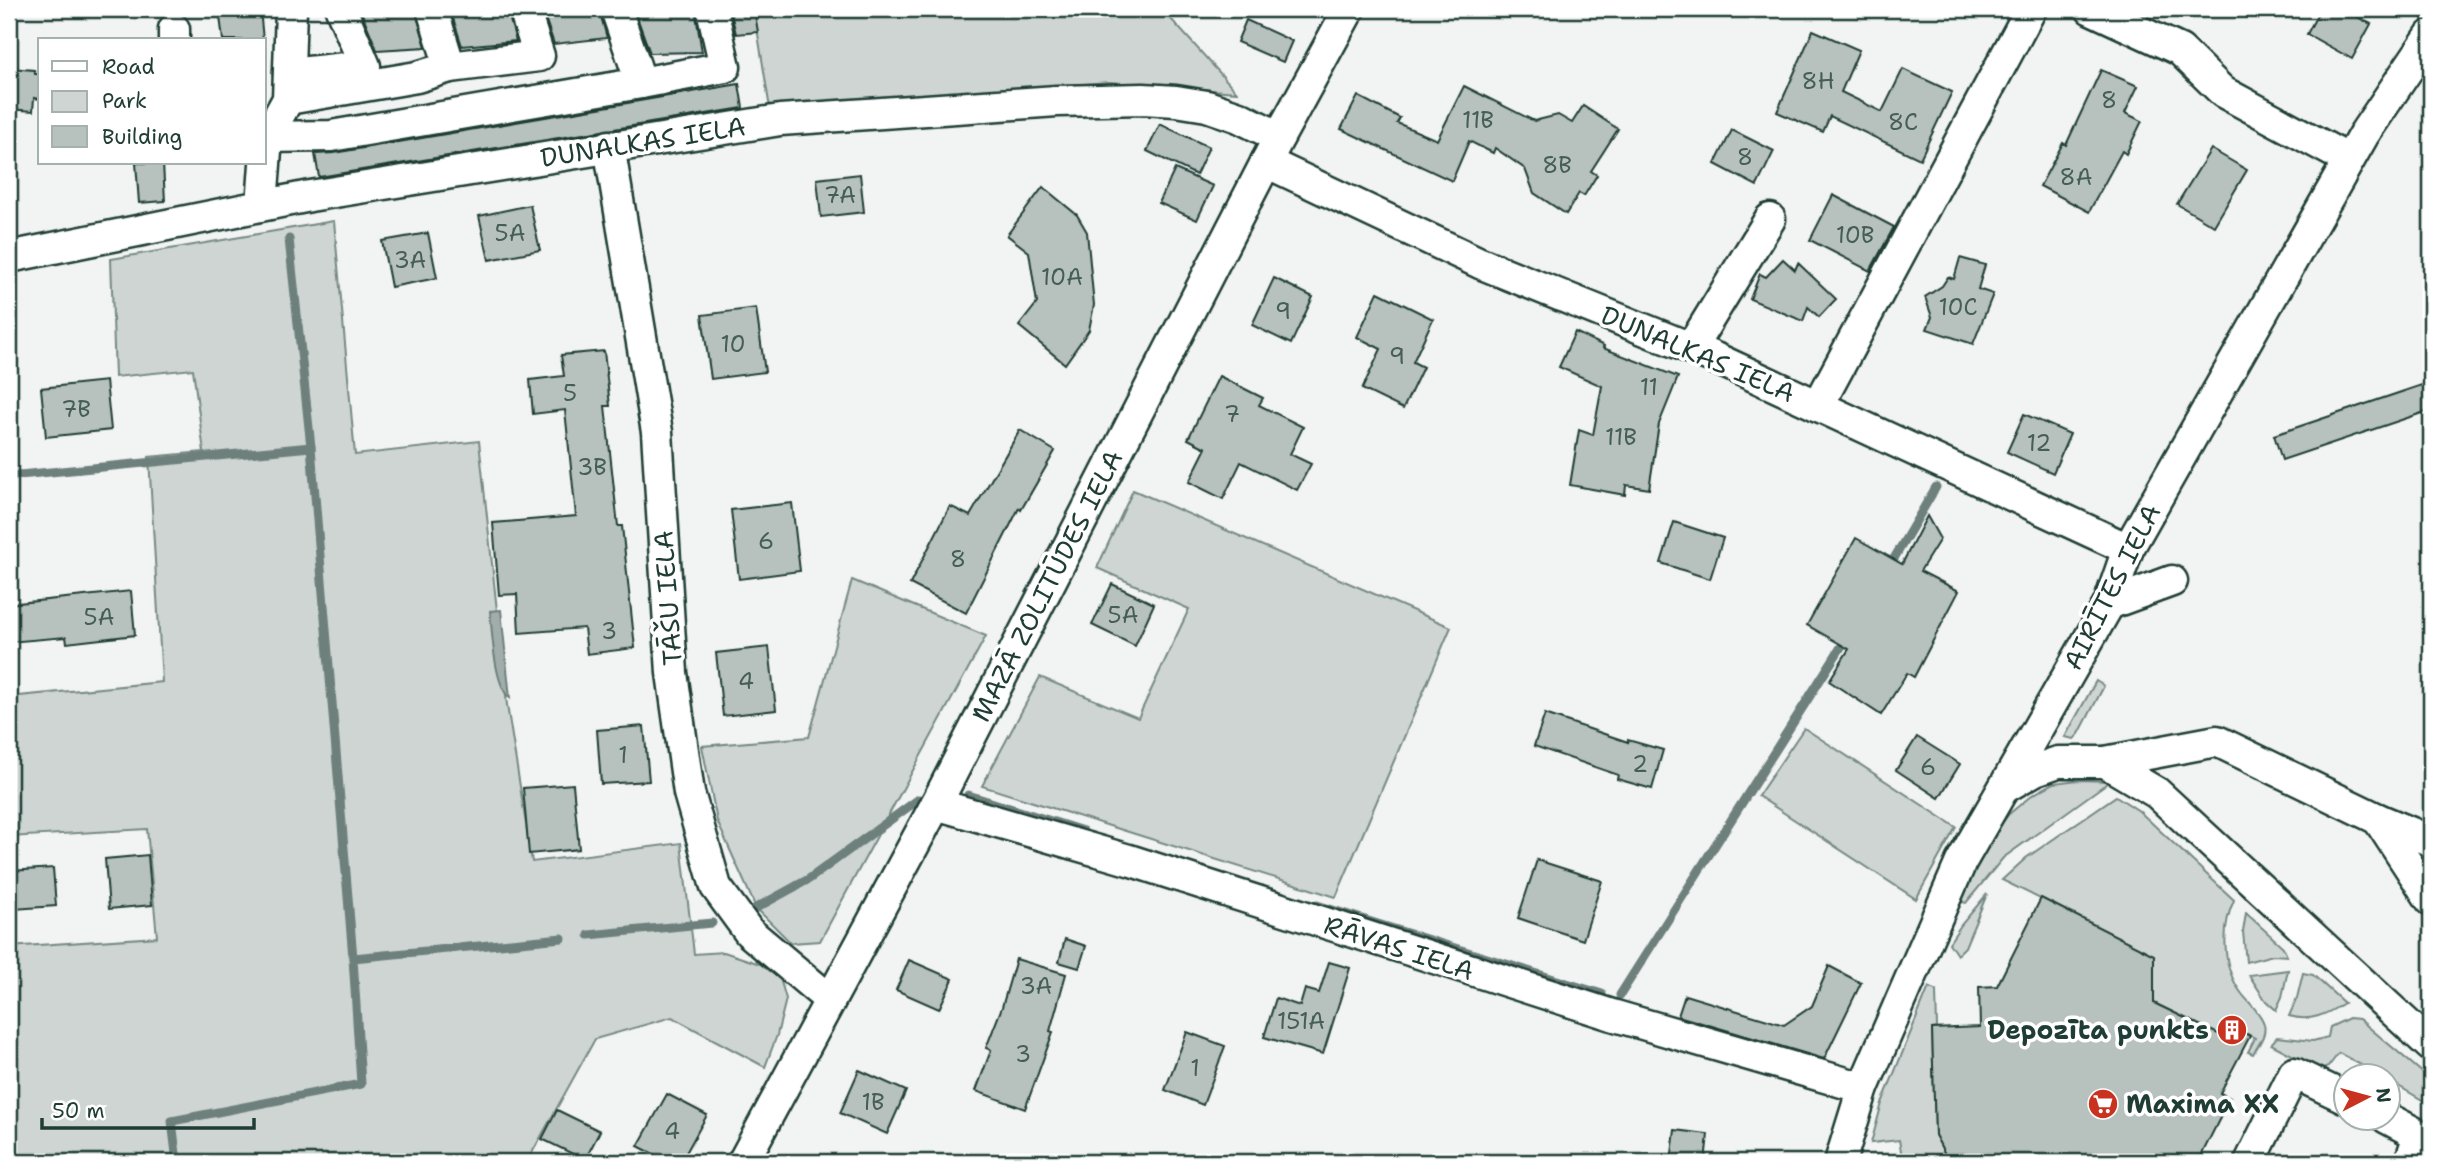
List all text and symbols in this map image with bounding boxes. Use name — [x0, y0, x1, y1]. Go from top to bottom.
legend — [38, 38, 266, 164]
text: Road — [102, 53, 155, 81]
house number: 8H — [1802, 66, 1834, 96]
house number: 8 — [2101, 85, 2117, 115]
text: Park — [102, 87, 147, 115]
house number: 11B — [1462, 105, 1494, 135]
house number: 8C — [1888, 107, 1918, 137]
street label: DUNALKAS IELA — [538, 108, 748, 175]
text: Building — [102, 123, 182, 151]
house number: 8 — [1737, 142, 1753, 172]
house number: 8B — [1542, 150, 1572, 180]
house number: 8A — [2060, 162, 2092, 192]
house number: 7A — [824, 180, 856, 210]
house number: 5A — [495, 218, 525, 248]
house number: 10B — [1836, 220, 1874, 250]
house number: 3A — [394, 245, 426, 275]
house number: 10A — [1041, 262, 1083, 292]
house number: 10C — [1938, 292, 1978, 322]
house number: 9 — [1275, 296, 1291, 326]
street label: DUNALKAS IELA — [1596, 297, 1800, 410]
house number: 10 — [720, 329, 746, 359]
house number: 9 — [1389, 341, 1405, 371]
house number: 11 — [1640, 372, 1658, 402]
house number: 5 — [563, 378, 577, 408]
house number: 7B — [61, 394, 91, 424]
house number: 7 — [1224, 399, 1240, 429]
house number: 11B — [1605, 422, 1637, 452]
house number: 12 — [2027, 428, 2051, 458]
street label: MAZĀ ZOLITŪDES IELA — [963, 444, 1130, 728]
house number: 3B — [577, 452, 607, 482]
street label: AIRĪTES IELA — [2055, 498, 2168, 676]
house number: 6 — [758, 526, 774, 556]
street label: TĀŠU IELA — [645, 529, 690, 667]
house number: 8 — [950, 544, 966, 574]
house number: 5A — [1108, 600, 1138, 630]
house number: 5A — [84, 602, 114, 632]
house number: 3 — [601, 616, 617, 646]
house number: 4 — [738, 666, 754, 696]
house number: 1 — [618, 740, 628, 770]
house number: 2 — [1632, 749, 1648, 779]
house number: 6 — [1920, 752, 1936, 782]
street label: RĀVAS IELA — [1320, 907, 1479, 988]
house number: 3A — [1020, 971, 1052, 1001]
house number: 151A — [1277, 1006, 1325, 1036]
place label: Depozīta punkts — [1987, 1012, 2209, 1047]
building icon: Depozīta punkts — [2215, 1013, 2249, 1047]
house number: 3 — [1015, 1039, 1031, 1069]
house number: 1 — [1190, 1053, 1200, 1083]
north arrow — [2332, 1062, 2402, 1132]
place label: Maxima XX — [2126, 1086, 2279, 1121]
text: N — [2370, 1086, 2397, 1104]
scale bar — [42, 1087, 254, 1131]
house number: 1B — [861, 1087, 885, 1117]
supermarket icon: Maxima XX — [2086, 1087, 2120, 1121]
text: 50 m — [52, 1097, 105, 1125]
house number: 4 — [664, 1116, 680, 1146]

